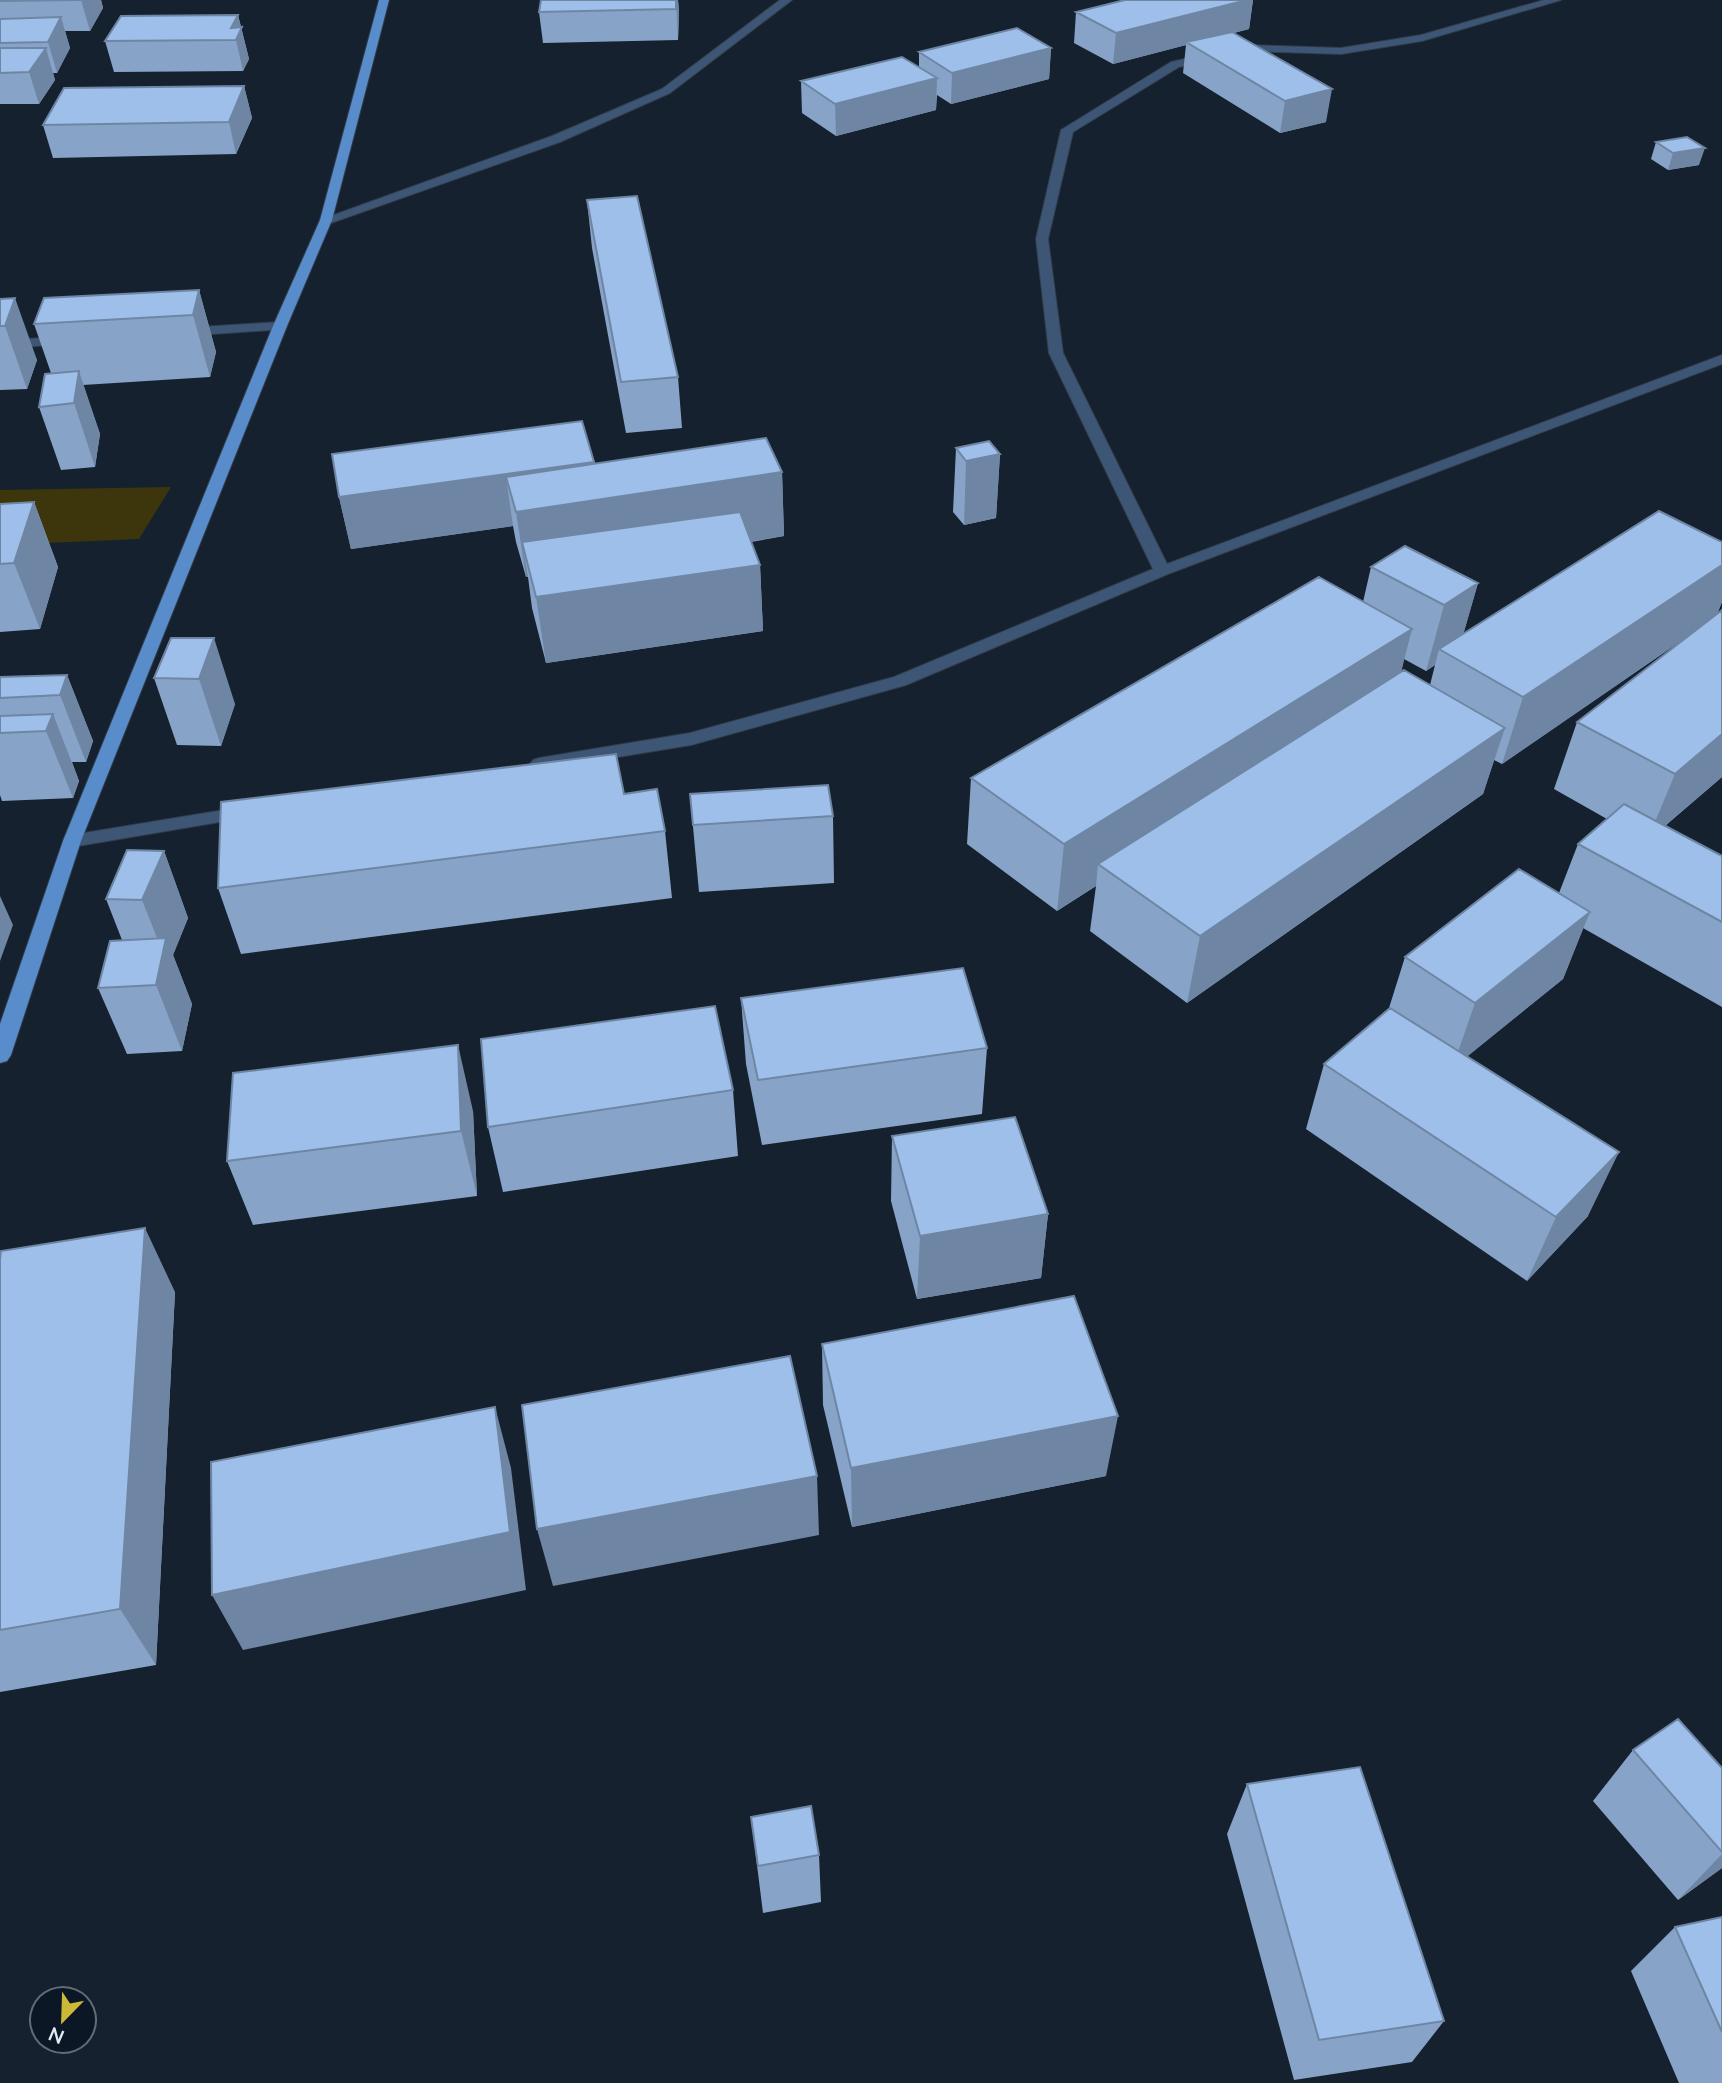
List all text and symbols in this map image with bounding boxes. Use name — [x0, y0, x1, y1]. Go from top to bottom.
north arrow — [28, 1985, 98, 2055]
text: N — [45, 2023, 67, 2050]

